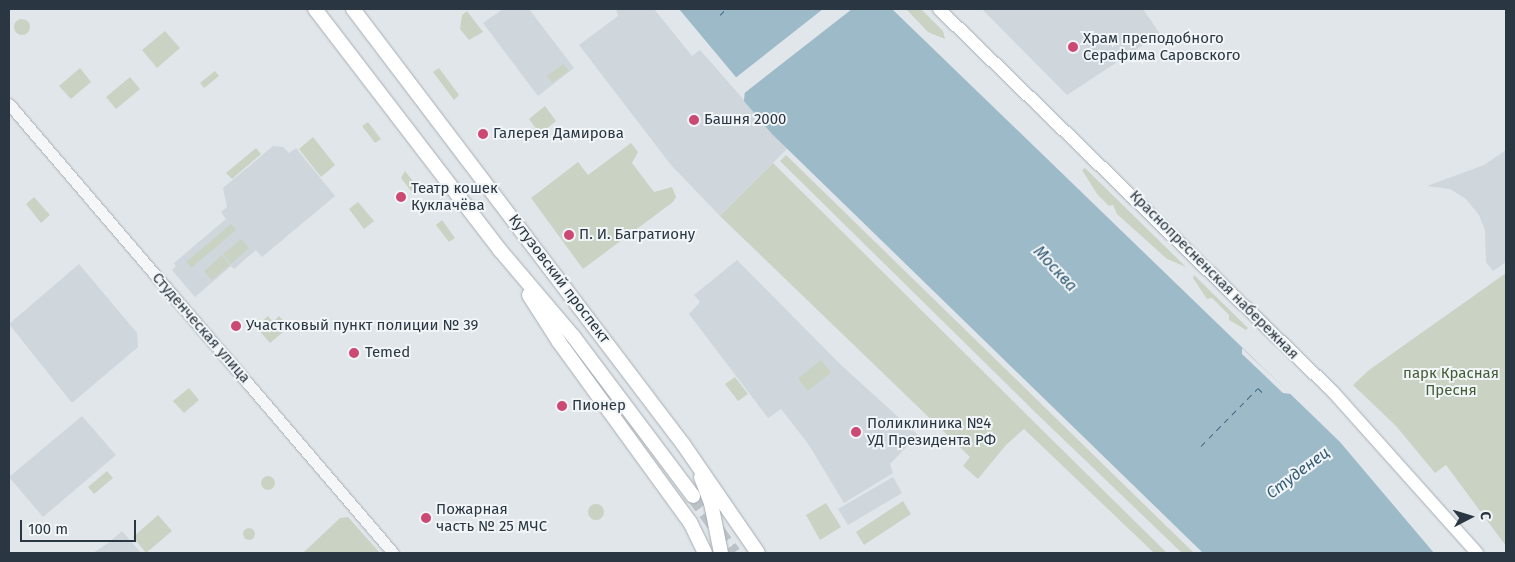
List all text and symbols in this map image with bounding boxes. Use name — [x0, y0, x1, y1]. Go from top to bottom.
place label: Храм преподобного Серафима Саровского — [1083, 29, 1241, 64]
marker: Храм преподобного Серафима Саровского — [1067, 41, 1079, 53]
place label: Башня 2000 — [704, 111, 786, 129]
marker: Башня 2000 — [688, 114, 700, 126]
place label: Галерея Дамирова — [493, 125, 624, 143]
marker: Галерея Дамирова — [477, 128, 489, 140]
place label: Театр кошек Куклачёва — [411, 179, 498, 214]
street label: Краснопресненская набережная — [1126, 187, 1302, 363]
marker: Театр кошек Куклачёва — [395, 191, 407, 203]
street label: Кутузовский проспект — [505, 211, 613, 347]
place label: П. И. Багратиону — [579, 226, 695, 244]
marker: П. И. Багратиону — [563, 229, 575, 241]
water label: Москва — [1029, 242, 1081, 296]
street label: Студенческая улица — [148, 269, 254, 387]
place label: Участковый пункт полиции № 39 — [246, 317, 478, 335]
marker: Участковый пункт полиции № 39 — [230, 320, 242, 332]
place label: Temed — [365, 344, 410, 362]
marker: Temed — [347, 346, 361, 360]
park label: парк Красная Пресня — [1403, 364, 1499, 399]
place label: Пионер — [572, 397, 626, 415]
marker: Пионер — [556, 400, 568, 412]
place label: Поликлиника №4 УД Президента РФ — [867, 414, 996, 449]
marker: Поликлиника №4 УД Президента РФ — [849, 425, 863, 439]
water label: Студенец — [1263, 443, 1333, 503]
north arrow — [1445, 492, 1495, 542]
place label: Пожарная часть № 25 МЧС — [436, 500, 547, 535]
scale bar — [22, 510, 139, 542]
text: С — [1477, 511, 1494, 520]
marker: Пожарная часть № 25 МЧС — [420, 512, 432, 524]
text: 100 m — [28, 520, 68, 538]

